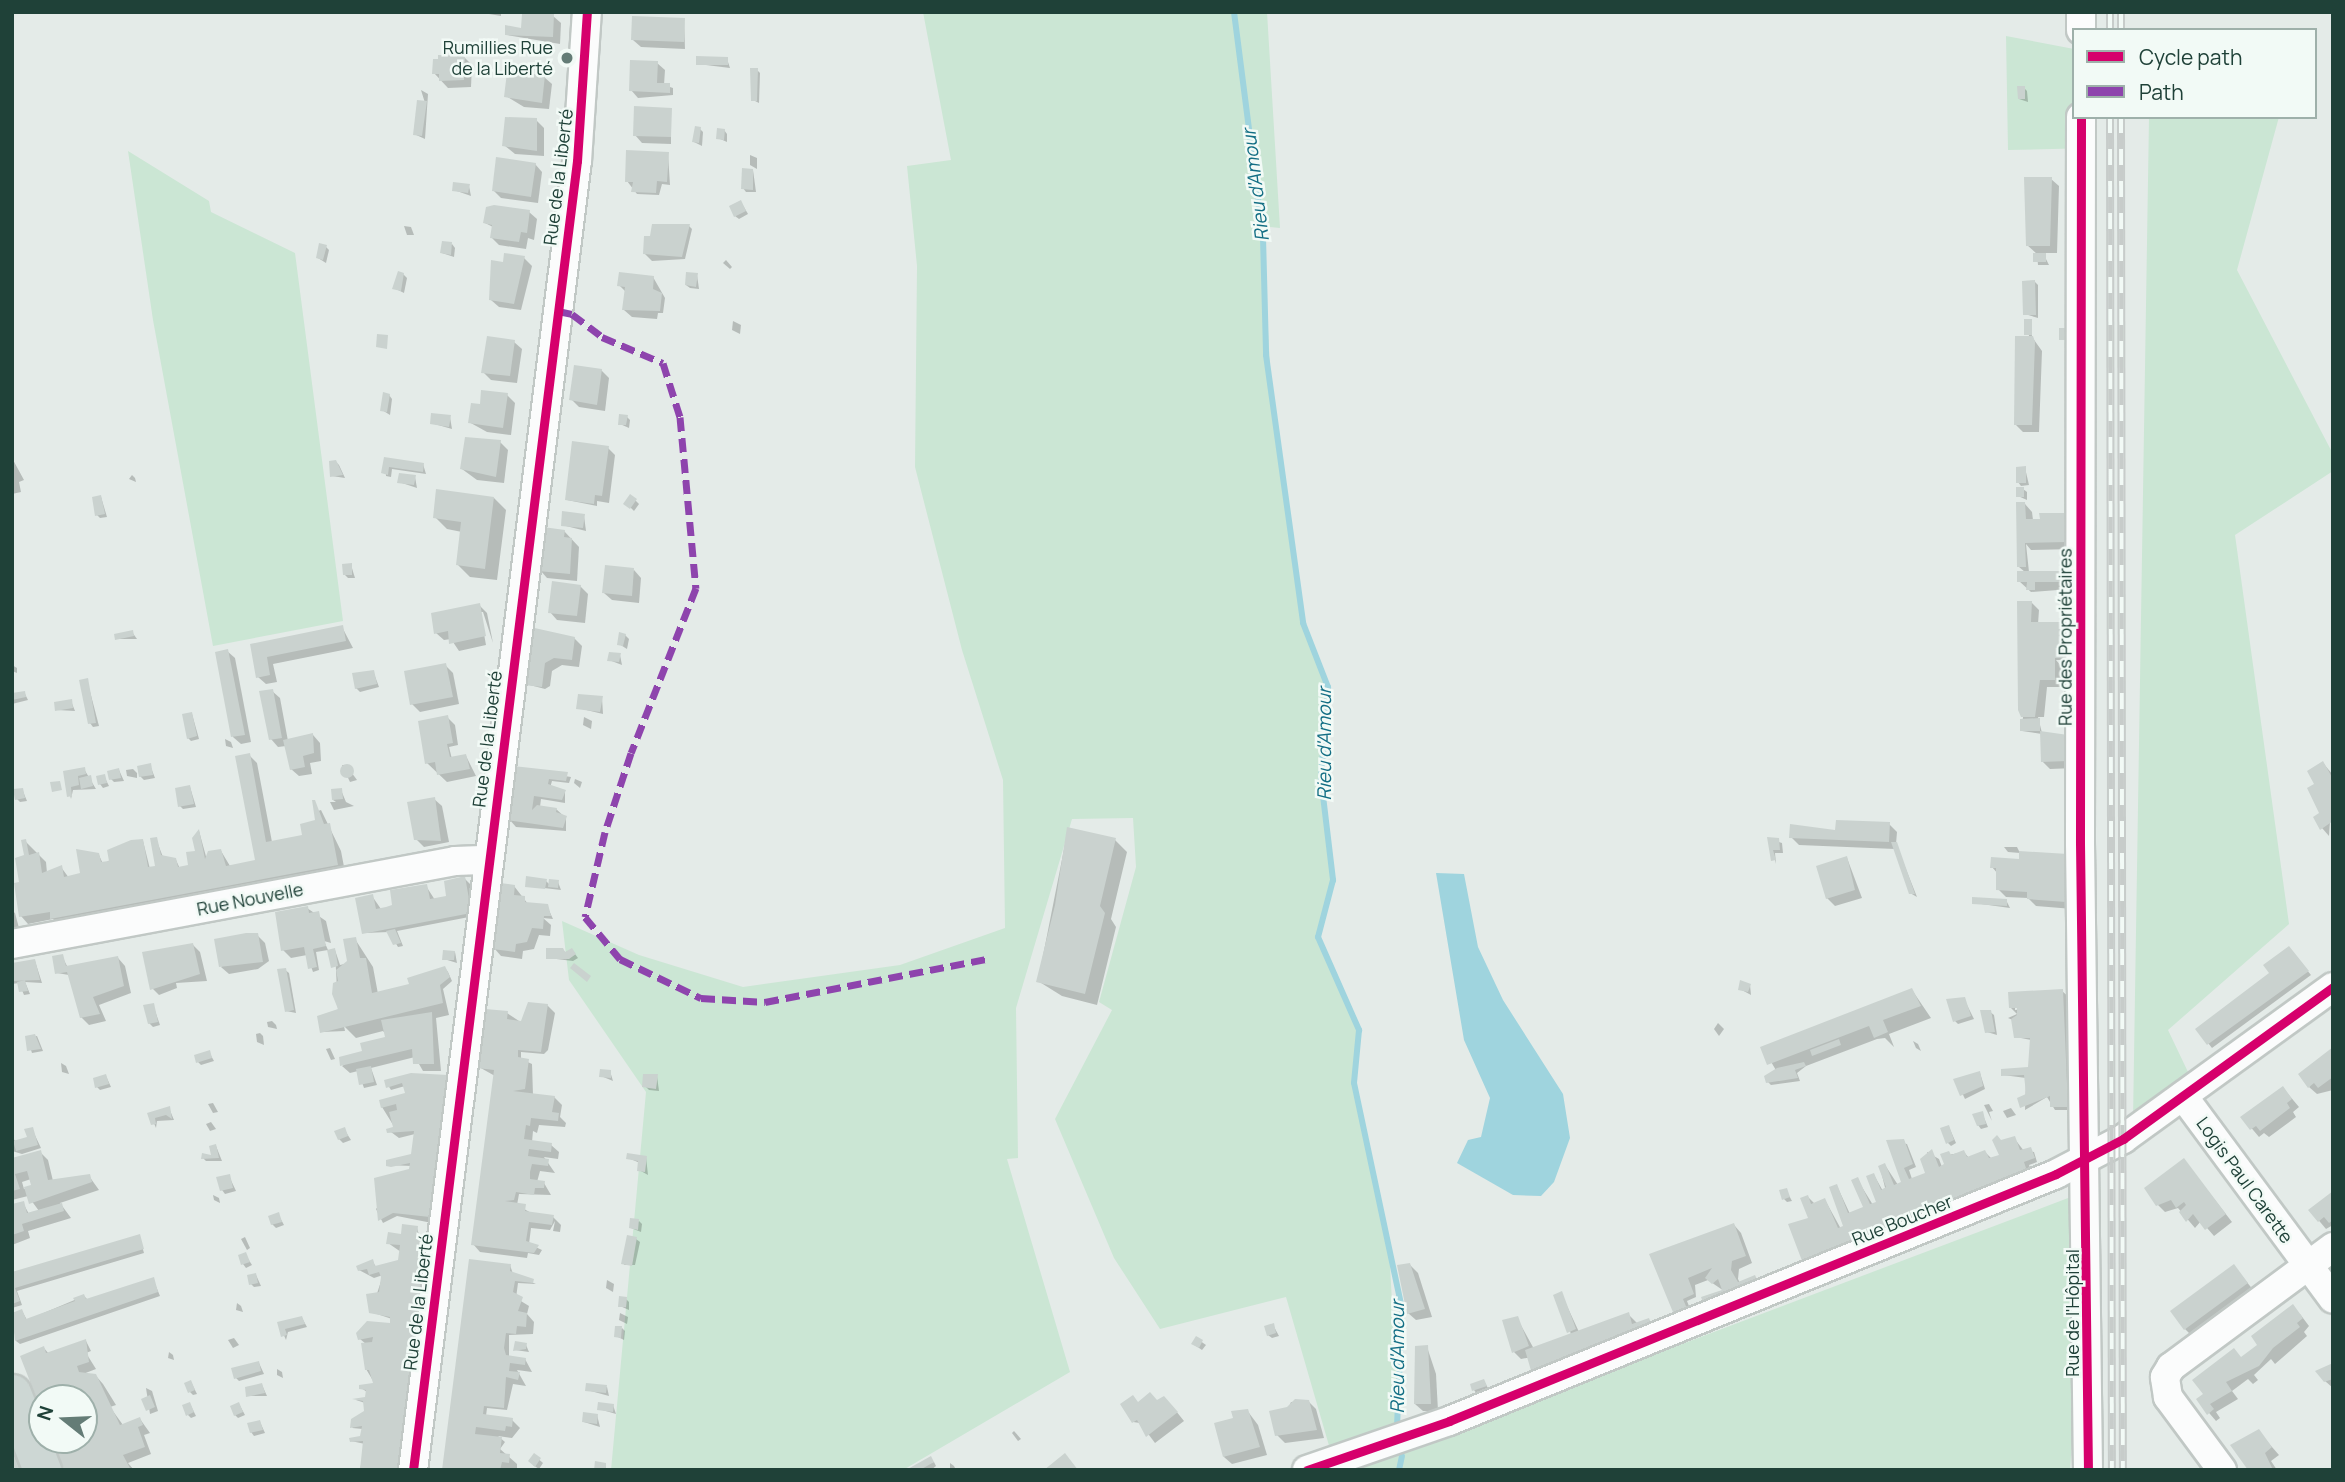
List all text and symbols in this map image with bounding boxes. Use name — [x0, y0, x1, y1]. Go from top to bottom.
legend — [2072, 28, 2317, 119]
place label: Rumillies Rue de la Liberté — [443, 37, 553, 80]
text: Cycle path — [2139, 43, 2242, 71]
marker: Rumillies Rue de la Liberté — [559, 50, 575, 66]
text: Path — [2139, 78, 2184, 106]
street label: Rue de la Liberté — [539, 107, 577, 247]
water label: Rieu d'Amour — [1238, 127, 1274, 243]
street label: Rue des Propriétaires — [2054, 548, 2076, 726]
street label: Rue de la Liberté — [468, 669, 506, 809]
water label: Rieu d'Amour — [1314, 687, 1336, 801]
street label: Rue Nouvelle — [195, 878, 305, 920]
street label: Logis Paul Carette — [2192, 1113, 2298, 1247]
street label: Rue Boucher — [1849, 1190, 1955, 1250]
street label: Rue de la Liberté — [399, 1232, 437, 1372]
street label: Rue de l'Hôpital — [2061, 1249, 2083, 1377]
water label: Rieu d'Amour — [1387, 1300, 1409, 1414]
north arrow — [28, 1384, 98, 1454]
text: N — [30, 1403, 59, 1424]

